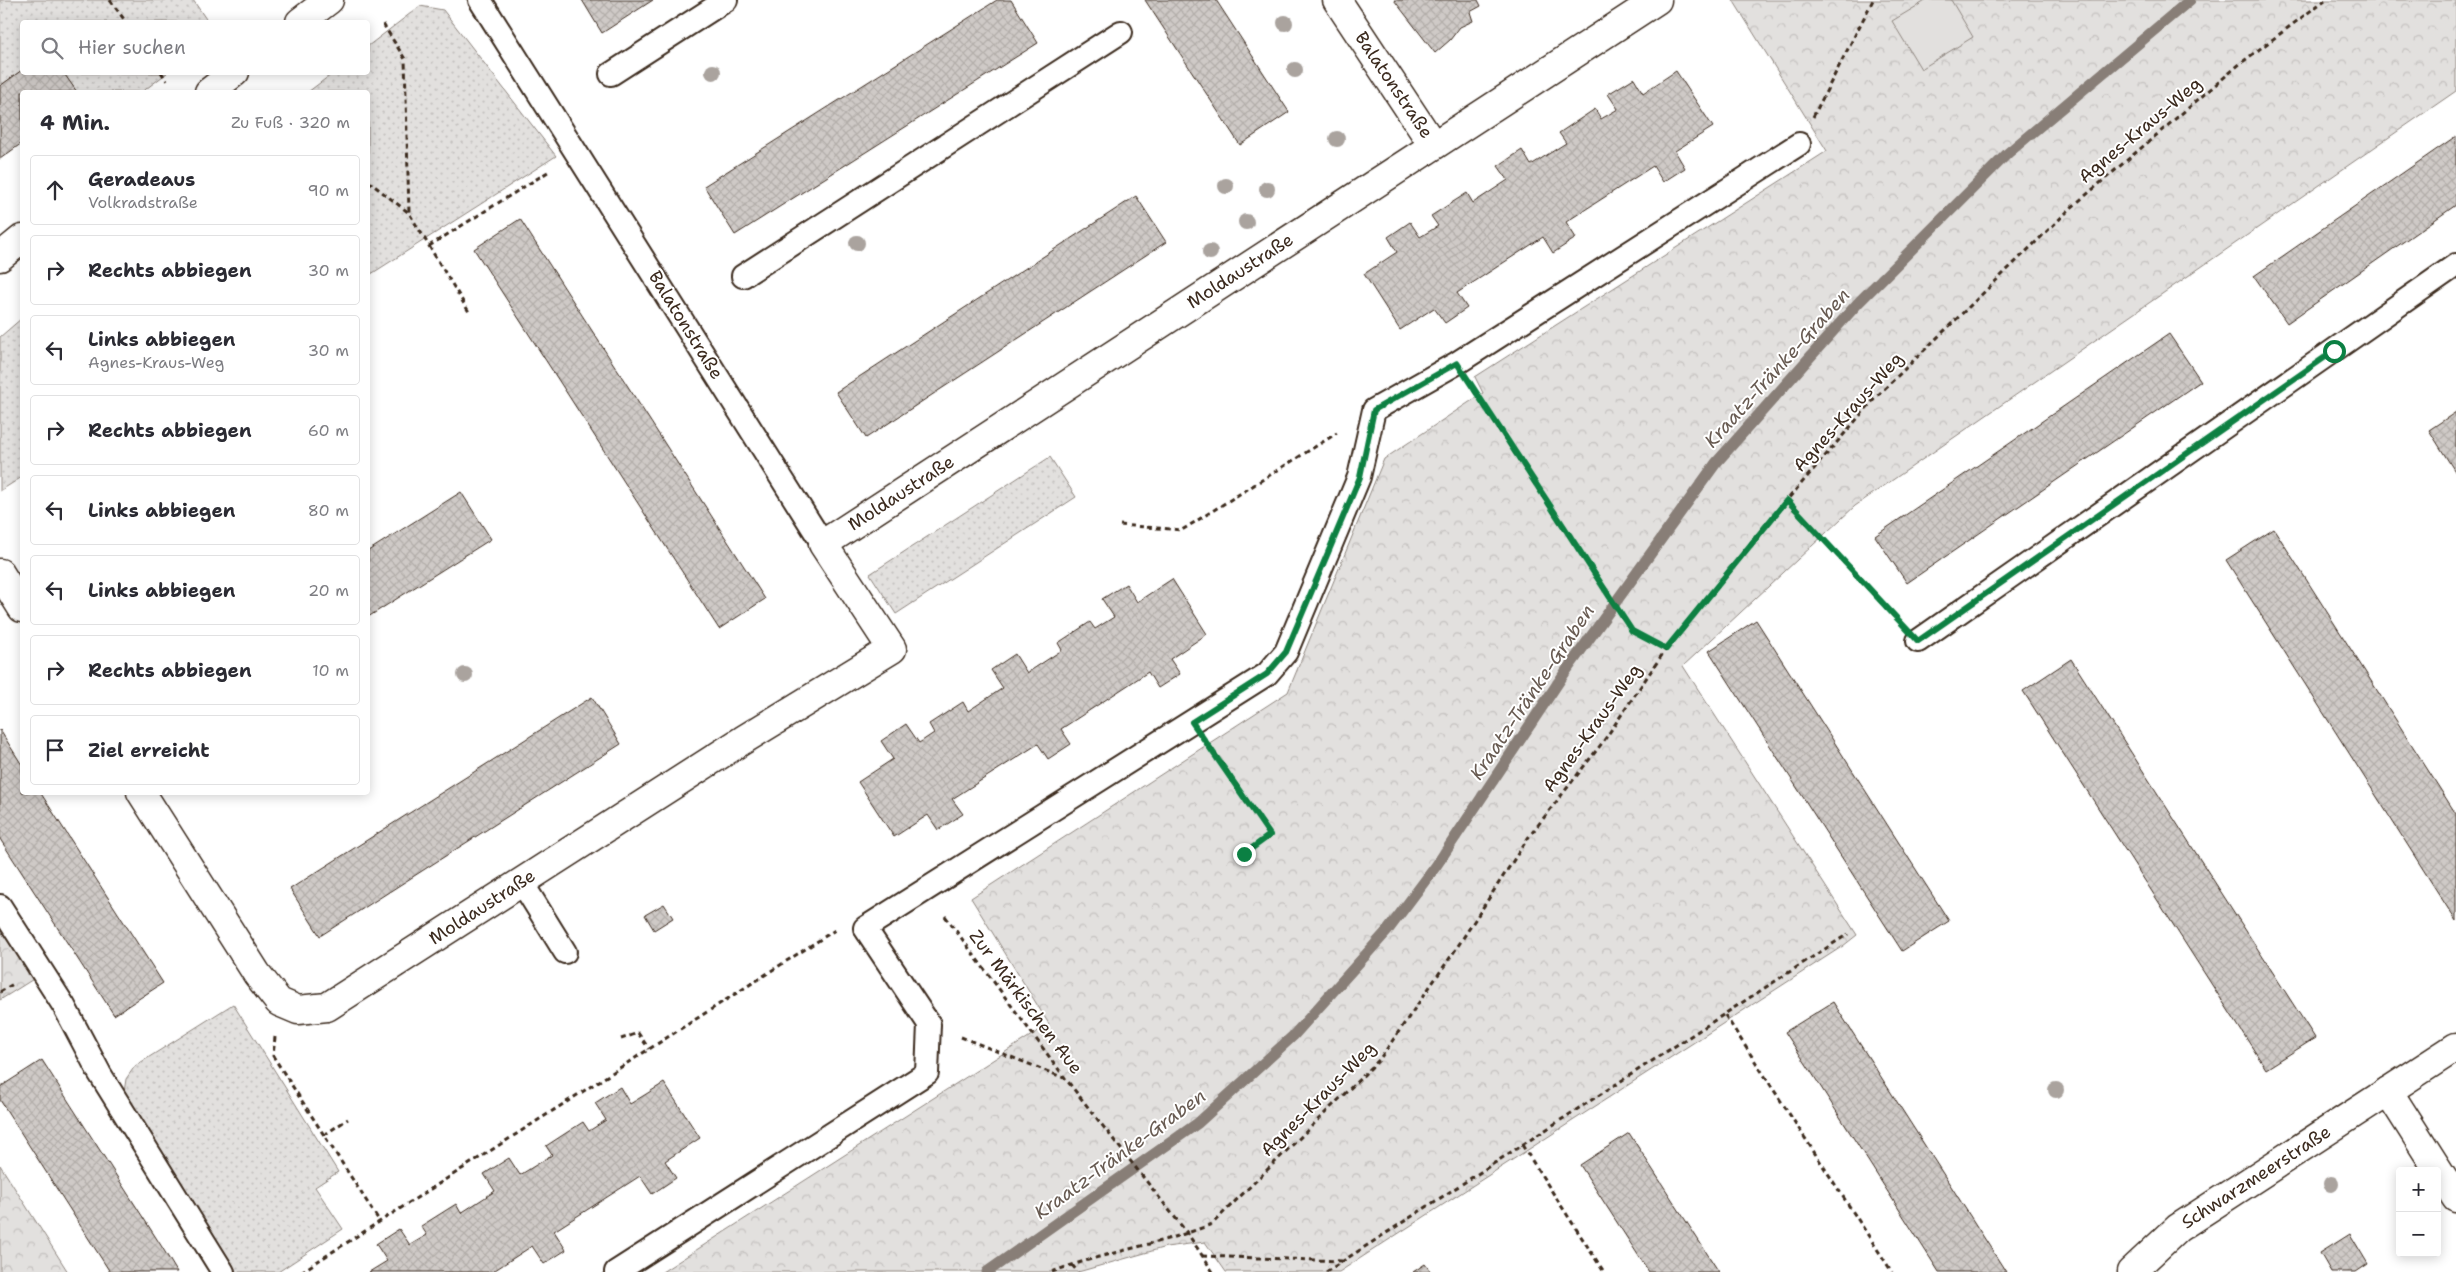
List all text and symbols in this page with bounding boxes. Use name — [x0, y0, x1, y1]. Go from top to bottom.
search box — [20, 20, 370, 75]
street label: Balatonstraße — [1349, 27, 1439, 143]
icon: search — [38, 34, 66, 62]
text: Hier suchen — [78, 35, 186, 60]
street label: Agnes-Kraus-Weg — [2074, 71, 2206, 189]
text: 4 Min. — [40, 109, 110, 137]
text: Zu Fuß · 320 m — [231, 112, 350, 133]
text: Geradeaus — [88, 167, 195, 192]
icon: ahead — [41, 176, 69, 204]
text: 90 m — [308, 180, 349, 201]
text: Volkradstraße — [88, 192, 198, 213]
street label: Moldaustraße — [1182, 228, 1298, 314]
icon: right — [41, 256, 69, 284]
text: Rechts abbiegen — [88, 258, 252, 283]
text: 30 m — [308, 260, 349, 281]
street label: Balatonstraße — [643, 266, 729, 384]
water label: Kraatz-Tränke-Graben — [1699, 283, 1855, 453]
text: Links abbiegen — [88, 327, 235, 352]
icon: left — [41, 336, 69, 364]
text: 30 m — [308, 340, 349, 361]
route start — [2323, 340, 2346, 363]
street label: Agnes-Kraus-Weg — [1788, 347, 1908, 477]
text: Agnes-Kraus-Weg — [88, 352, 224, 373]
icon: right — [41, 416, 69, 444]
text: Rechts abbiegen — [88, 418, 252, 443]
text: 60 m — [308, 420, 349, 441]
street label: Moldaustraße — [843, 450, 959, 536]
icon: left — [41, 496, 69, 524]
text: Links abbiegen — [88, 498, 235, 523]
text: 80 m — [308, 500, 349, 521]
icon: left — [41, 576, 69, 604]
text: Links abbiegen — [88, 578, 235, 603]
text: 20 m — [308, 580, 349, 601]
water label: Kraatz-Tränke-Graben — [1464, 599, 1600, 785]
icon: right — [41, 656, 69, 684]
text: Rechts abbiegen — [88, 658, 252, 683]
street label: Agnes-Kraus-Weg — [1537, 659, 1647, 797]
text: 10 m — [312, 660, 349, 681]
icon: arrive — [41, 736, 69, 764]
text: Ziel erreicht — [88, 738, 209, 763]
route end — [1233, 843, 1256, 866]
street label: Moldaustraße — [424, 864, 540, 950]
street label: Zur Märkischen Aue — [964, 925, 1088, 1079]
street label: Agnes-Kraus-Weg — [1255, 1036, 1381, 1162]
water label: Kraatz-Tränke-Graben — [1029, 1083, 1211, 1225]
street label: Schwarzmeerstraße — [2177, 1120, 2335, 1234]
map controls — [2396, 1167, 2441, 1257]
button: + — [2396, 1167, 2441, 1212]
button: − — [2396, 1212, 2441, 1257]

